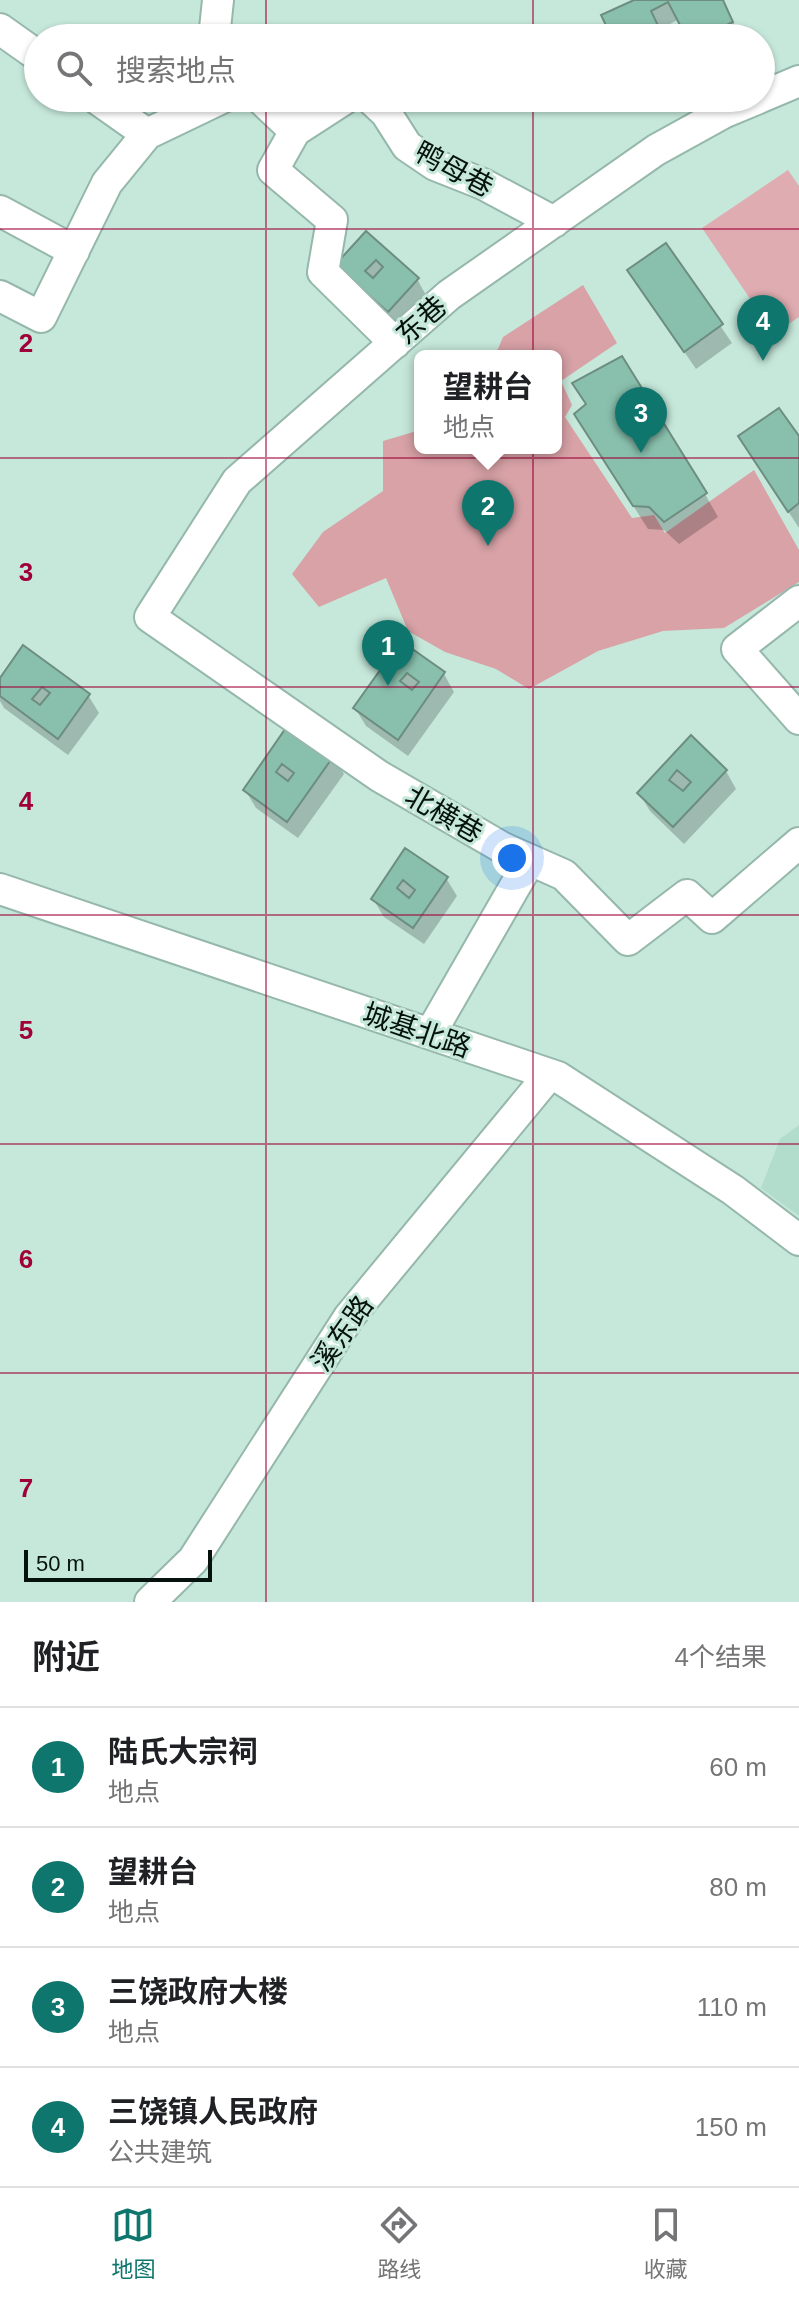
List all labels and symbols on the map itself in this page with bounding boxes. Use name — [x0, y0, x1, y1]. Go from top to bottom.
street label: 鸭母巷 — [409, 136, 498, 203]
street label: 东巷 — [390, 290, 453, 350]
pin: 4 — [737, 295, 789, 361]
text: 2 — [19, 328, 33, 358]
pin: 3 — [615, 387, 667, 453]
pin: 2 — [462, 480, 514, 546]
text: 3 — [19, 557, 33, 587]
pin: 1 — [362, 620, 414, 686]
street label: 北横巷 — [400, 780, 488, 849]
text: 4 — [19, 786, 34, 816]
your location — [492, 838, 532, 878]
street label: 城基北路 — [359, 998, 475, 1063]
text: 5 — [19, 1015, 33, 1045]
text: 6 — [19, 1244, 33, 1274]
street label: 溪东路 — [306, 1290, 379, 1377]
text: 7 — [19, 1473, 33, 1503]
scale bar — [24, 1546, 212, 1582]

